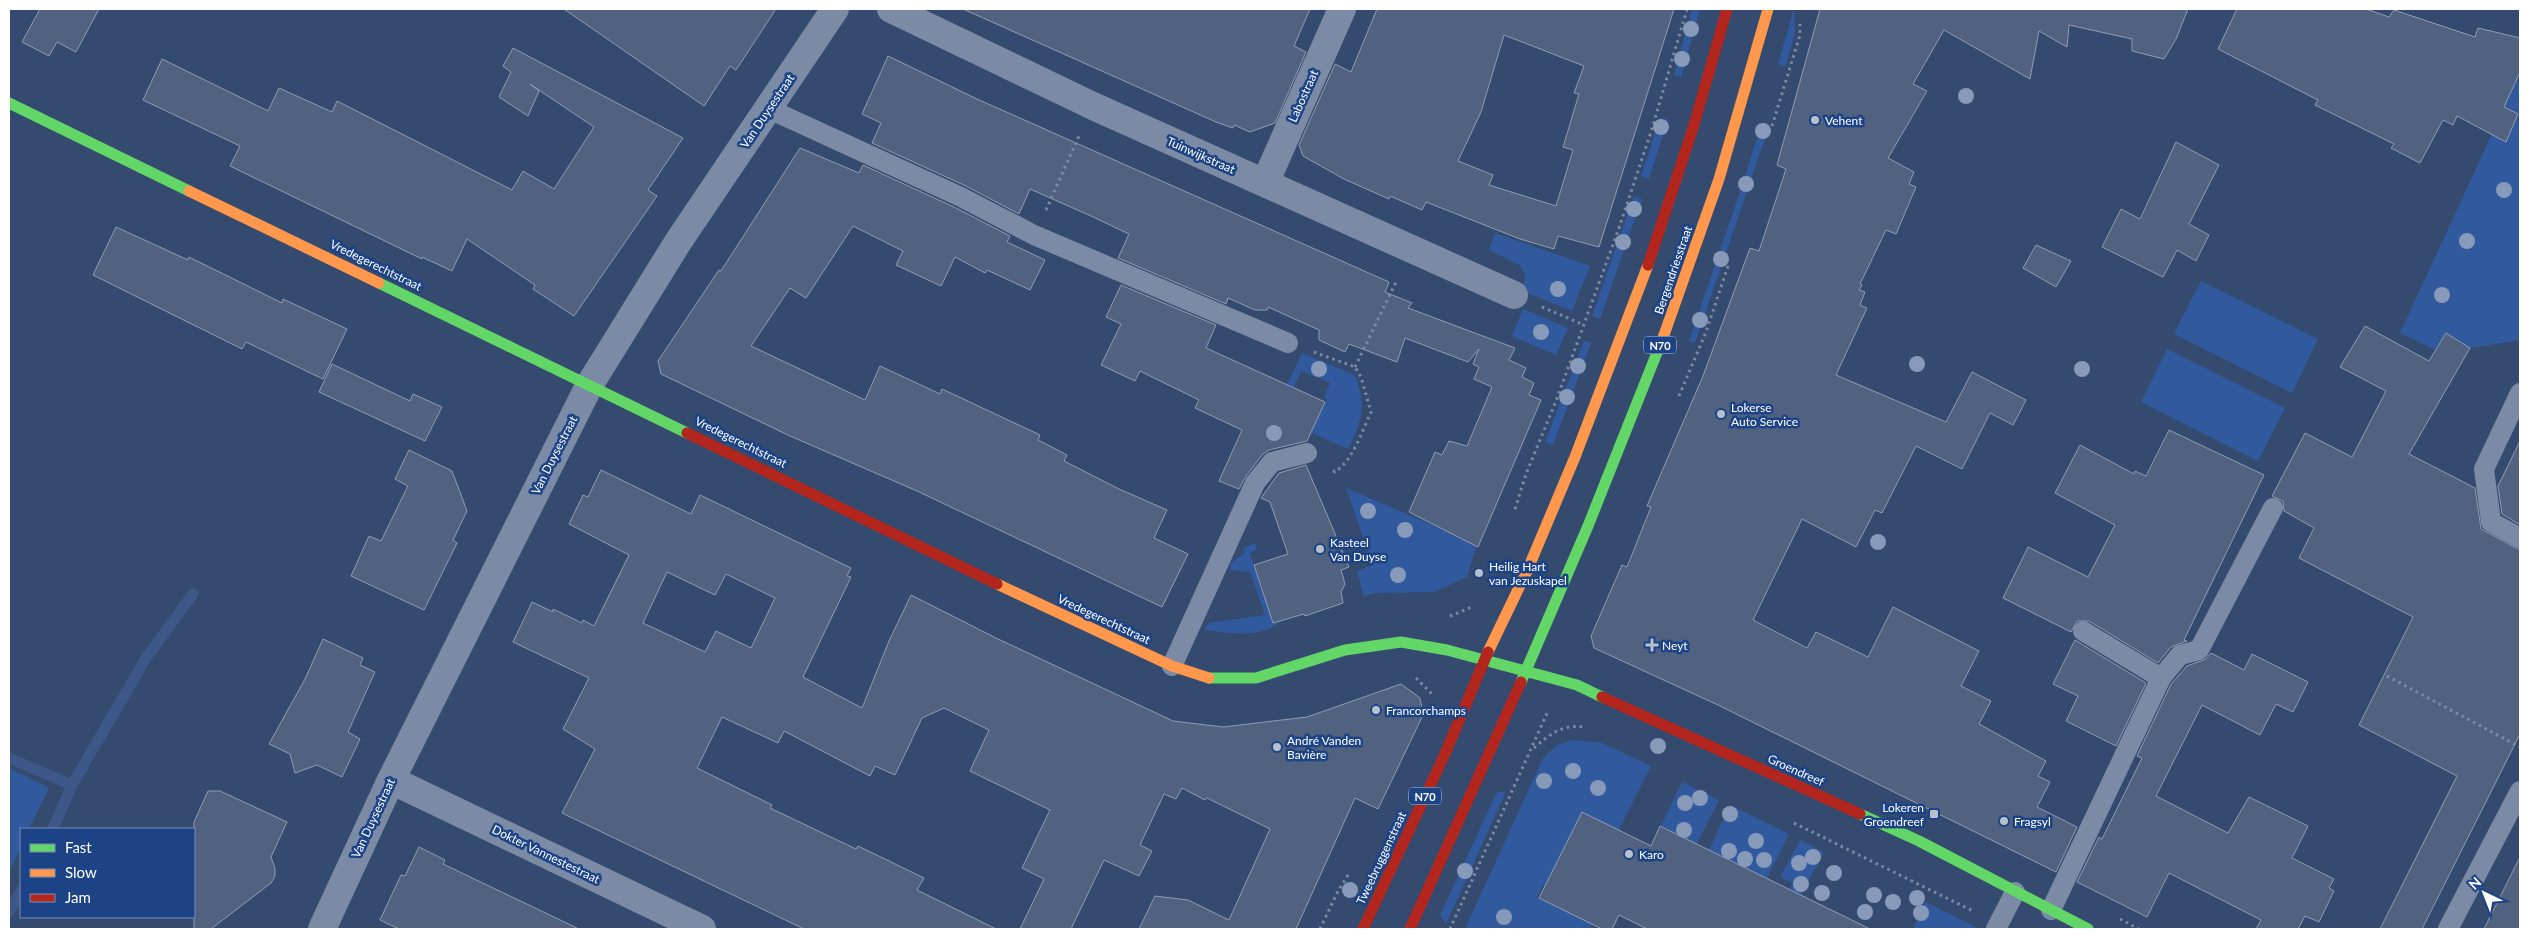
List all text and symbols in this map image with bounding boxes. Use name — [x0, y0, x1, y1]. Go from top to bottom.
street label: Labostraat — [1285, 67, 1321, 124]
street label: Van Duysestraat — [737, 70, 798, 151]
place label: Vehent — [1825, 113, 1863, 128]
marker: Vehent — [1809, 114, 1821, 126]
street label: Tuinwijkstraat — [1164, 133, 1238, 177]
street label: Bergendriesstraat — [1651, 223, 1695, 316]
street label: Vredegerechtstraat — [328, 236, 425, 294]
road number: N70 — [1644, 336, 1676, 354]
place label: Lokerse Auto Service — [1731, 400, 1798, 429]
marker: Lokerse Auto Service — [1715, 408, 1727, 420]
street label: Van Duysestraat — [528, 413, 581, 497]
street label: Vredegerechtstraat — [693, 413, 790, 471]
place label: Kasteel Van Duyse — [1330, 535, 1386, 564]
marker: Kasteel Van Duyse — [1314, 543, 1326, 555]
place label: Heilig Hart van Jezuskapel — [1489, 559, 1567, 588]
marker: Heilig Hart van Jezuskapel — [1473, 567, 1485, 579]
street label: Vredegerechtstraat — [1055, 591, 1153, 647]
place label: Neyt — [1662, 638, 1688, 653]
marker: Neyt — [1646, 639, 1658, 651]
place label: Francorchamps — [1386, 703, 1466, 718]
marker: Francorchamps — [1370, 704, 1382, 716]
place label: André Vanden Bavière — [1287, 733, 1361, 762]
marker: André Vanden Bavière — [1271, 741, 1283, 753]
street label: Groendreef — [1765, 751, 1827, 789]
street label: Van Duysestraat — [348, 775, 398, 860]
road number: N70 — [1409, 788, 1441, 804]
place label: Lokeren Groendreef — [1864, 800, 1925, 829]
street label: Tweebruggenstraat — [1353, 808, 1409, 907]
marker: Lokeren Groendreef — [1928, 808, 1940, 820]
place label: Fragsyl — [2014, 814, 2051, 829]
marker: Fragsyl — [1998, 815, 2010, 827]
street label: Dokter Vannestestraat — [490, 821, 603, 887]
legend — [20, 828, 195, 918]
text: Fast — [65, 838, 92, 856]
place label: Karo — [1639, 847, 1664, 862]
marker: Karo — [1623, 848, 1635, 860]
text: Slow — [65, 863, 97, 881]
north arrow — [2459, 868, 2509, 918]
text: N — [2465, 873, 2485, 893]
text: Jam — [65, 888, 91, 906]

